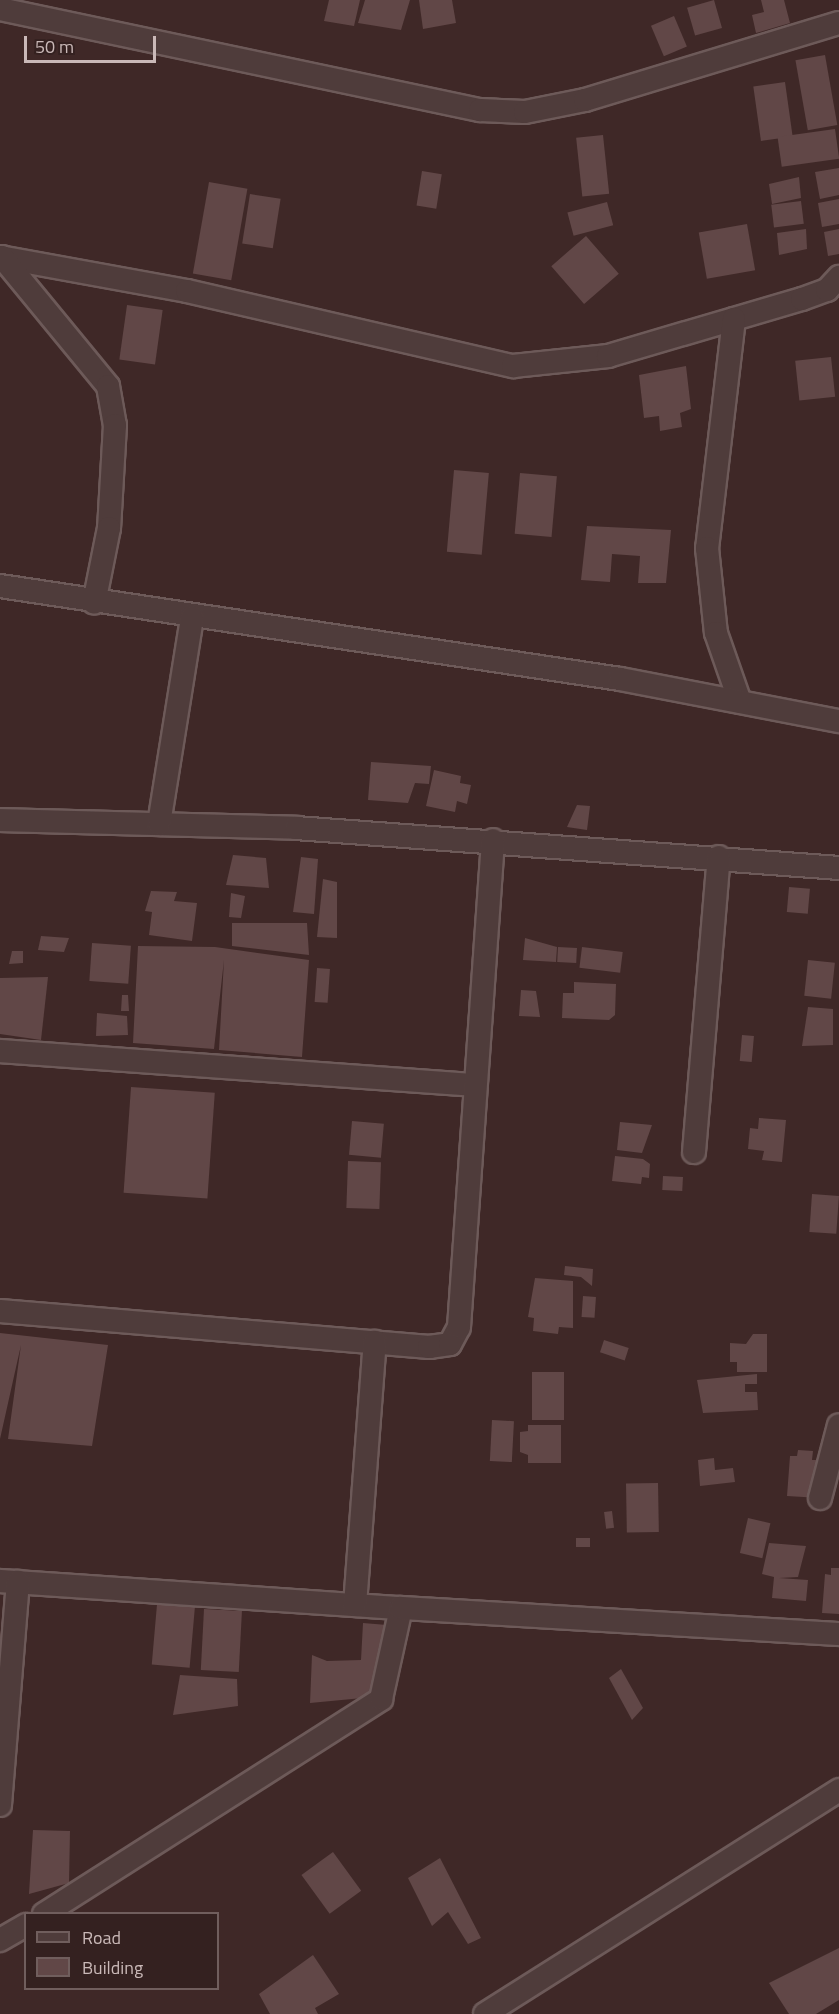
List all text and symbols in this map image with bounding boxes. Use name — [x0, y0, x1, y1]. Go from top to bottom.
scale bar — [27, 24, 159, 62]
text: 50 m — [35, 33, 74, 60]
legend — [24, 1912, 219, 1990]
text: Road — [82, 1924, 121, 1951]
text: Building — [82, 1954, 143, 1981]

